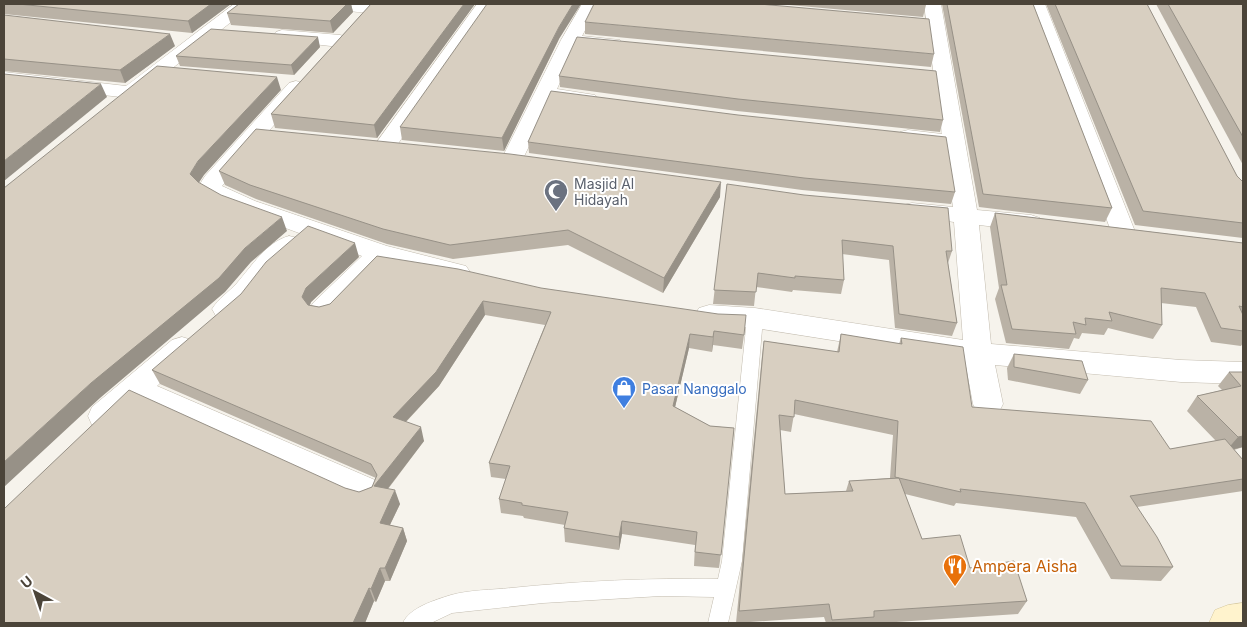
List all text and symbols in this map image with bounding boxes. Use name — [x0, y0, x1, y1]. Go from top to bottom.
place label: Masjid Al Hidayah — [574, 175, 634, 208]
mosque icon: Masjid Al Hidayah — [543, 178, 569, 212]
shop icon: Pasar Nanggalo — [611, 375, 637, 409]
place label: Pasar Nanggalo — [642, 380, 747, 397]
restaurant icon: Ampera Aisha — [942, 553, 968, 587]
place label: Ampera Aisha — [972, 556, 1078, 576]
north arrow — [10, 567, 60, 617]
text: U — [17, 572, 36, 591]

